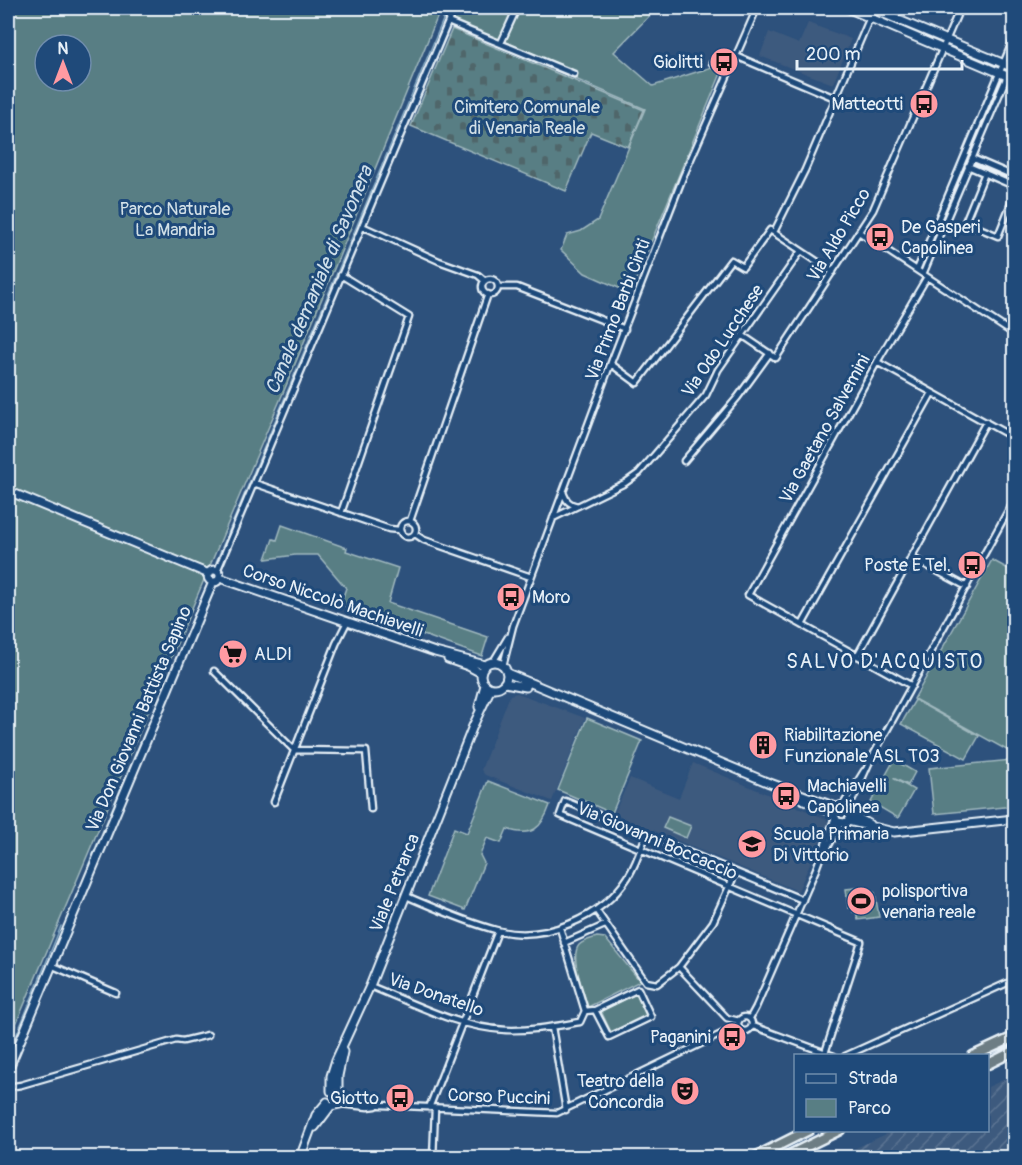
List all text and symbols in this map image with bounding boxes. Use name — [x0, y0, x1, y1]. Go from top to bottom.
north arrow — [33, 33, 93, 93]
scale bar — [797, 33, 962, 71]
text: N — [58, 39, 69, 59]
text: 200 m — [806, 43, 861, 66]
bus stop icon: Giolitti — [708, 46, 740, 78]
place label: Giolitti — [653, 51, 703, 74]
bus stop icon: Matteotti — [908, 88, 940, 120]
place label: Matteotti — [831, 93, 903, 116]
park label: Cimitero Comunale di Venaria Reale — [454, 96, 600, 140]
water label: Canale demaniale di Savonera — [259, 160, 379, 398]
street label: Via Aldo Picco — [802, 184, 876, 286]
park label: Parco Naturale La Mandria — [120, 198, 231, 242]
place label: De Gasperi Capolinea — [901, 216, 980, 260]
bus stop icon: De Gasperi Capolinea — [864, 221, 896, 253]
street label: Via Primo Barbi Cinti — [580, 236, 656, 384]
street label: Via Odo Lucchese — [677, 280, 769, 402]
street label: Via Gaetano Salvemini — [774, 350, 876, 508]
bus stop icon: Poste E Tel. — [956, 549, 988, 581]
place label: Poste E Tel. — [864, 554, 951, 577]
street label: Corso Niccolò Machiavelli — [240, 559, 426, 643]
bus stop icon: Moro — [495, 581, 527, 613]
place label: Moro — [532, 586, 571, 609]
street label: Via Don Giovanni Battista Sapino — [81, 602, 197, 835]
supermarket icon: ALDI — [217, 638, 249, 670]
place label: ALDI — [254, 643, 292, 666]
district label: SALVO D'ACQUISTO — [786, 649, 984, 674]
place label: Riabilitazione Funzionale ASL TO3 — [784, 724, 939, 768]
building icon: Riabilitazione Funzionale ASL TO3 — [747, 729, 779, 761]
place label: Machiavelli Capolinea — [807, 775, 886, 819]
bus stop icon: Machiavelli Capolinea — [770, 780, 802, 812]
street label: Via Giovanni Boccaccio — [573, 797, 741, 885]
place label: Scuola Primaria Di Vittorio — [773, 823, 889, 867]
school or university icon: Scuola Primaria Di Vittorio — [736, 828, 768, 860]
street label: Viale Petrarca — [365, 830, 425, 936]
place label: polisportiva venaria reale — [881, 880, 976, 924]
sports icon: polisportiva venaria reale — [845, 885, 877, 917]
street label: Via Donatello — [385, 968, 487, 1022]
bus stop icon: Paganini — [716, 1021, 748, 1053]
place label: Paganini — [650, 1026, 711, 1049]
legend — [794, 1054, 989, 1132]
text: Strada — [848, 1067, 898, 1090]
place label: Teatro della Concordia — [577, 1070, 664, 1114]
theatre icon: Teatro della Concordia — [669, 1075, 701, 1107]
bus stop icon: Giotto — [384, 1082, 416, 1114]
street label: Corso Puccini — [447, 1084, 551, 1110]
place label: Giotto — [330, 1087, 379, 1110]
text: Parco — [848, 1097, 891, 1120]

